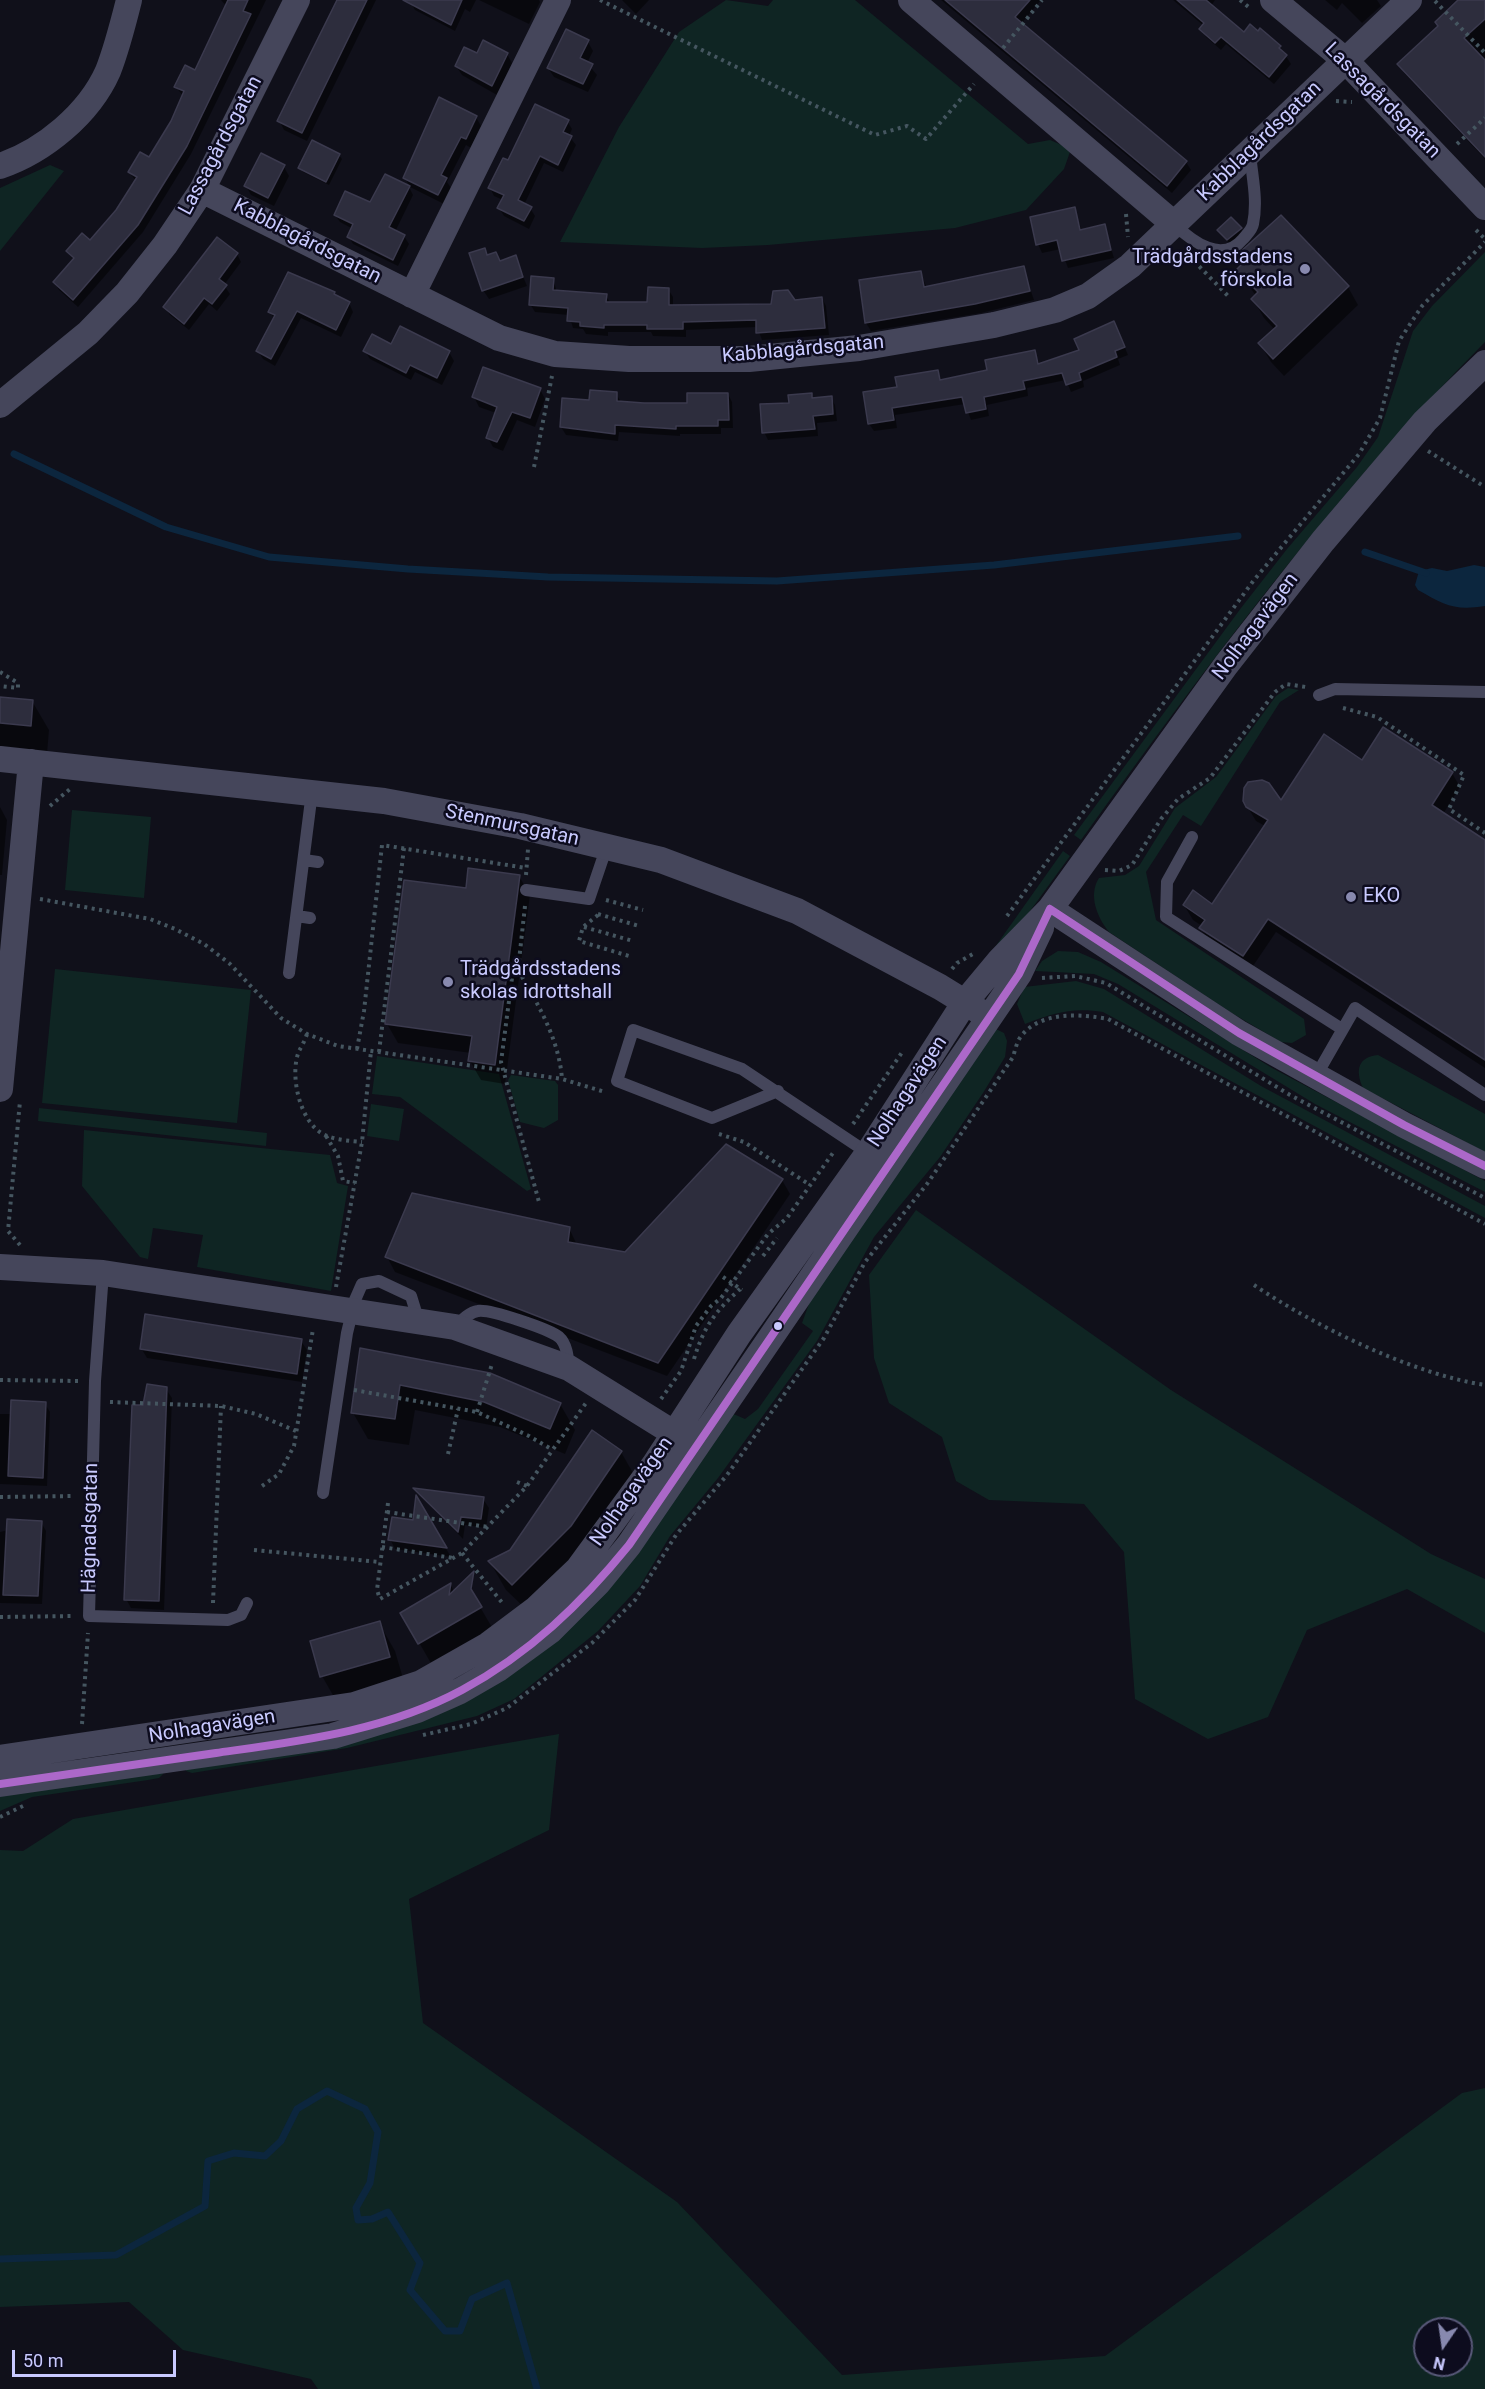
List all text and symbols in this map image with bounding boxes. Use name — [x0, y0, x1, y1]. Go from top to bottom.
street label: Lassagårdsgatan — [1319, 38, 1445, 164]
street label: Lassagårdsgatan — [174, 72, 268, 220]
street label: Kabblagårdsgatan — [1193, 77, 1327, 207]
street label: Kabblagårdsgatan — [229, 194, 385, 290]
place label: Trädgårdsstadens förskola — [1132, 246, 1293, 293]
marker: Trädgårdsstadens förskola — [1298, 262, 1312, 276]
street label: Kabblagårdsgatan — [721, 331, 885, 369]
street label: Nolhagavägen — [1208, 569, 1304, 685]
street label: Stenmursgatan — [443, 800, 581, 852]
place label: EKO — [1363, 885, 1400, 909]
marker: EKO — [1344, 890, 1358, 904]
place label: Trädgårdsstadens skolas idrottshall — [460, 958, 621, 1005]
marker: Trädgårdsstadens skolas idrottshall — [441, 975, 455, 989]
street label: Nolhagavägen — [863, 1032, 953, 1152]
unlabelled marker — [772, 1320, 784, 1332]
street label: Nolhagavägen — [586, 1433, 678, 1551]
street label: Hägnadsgatan — [78, 1463, 104, 1593]
street label: Nolhagavägen — [147, 1705, 277, 1749]
north arrow — [1413, 2317, 1473, 2377]
scale bar — [15, 2338, 178, 2376]
text: 50 m — [23, 2350, 63, 2371]
text: N — [1432, 2353, 1447, 2374]

